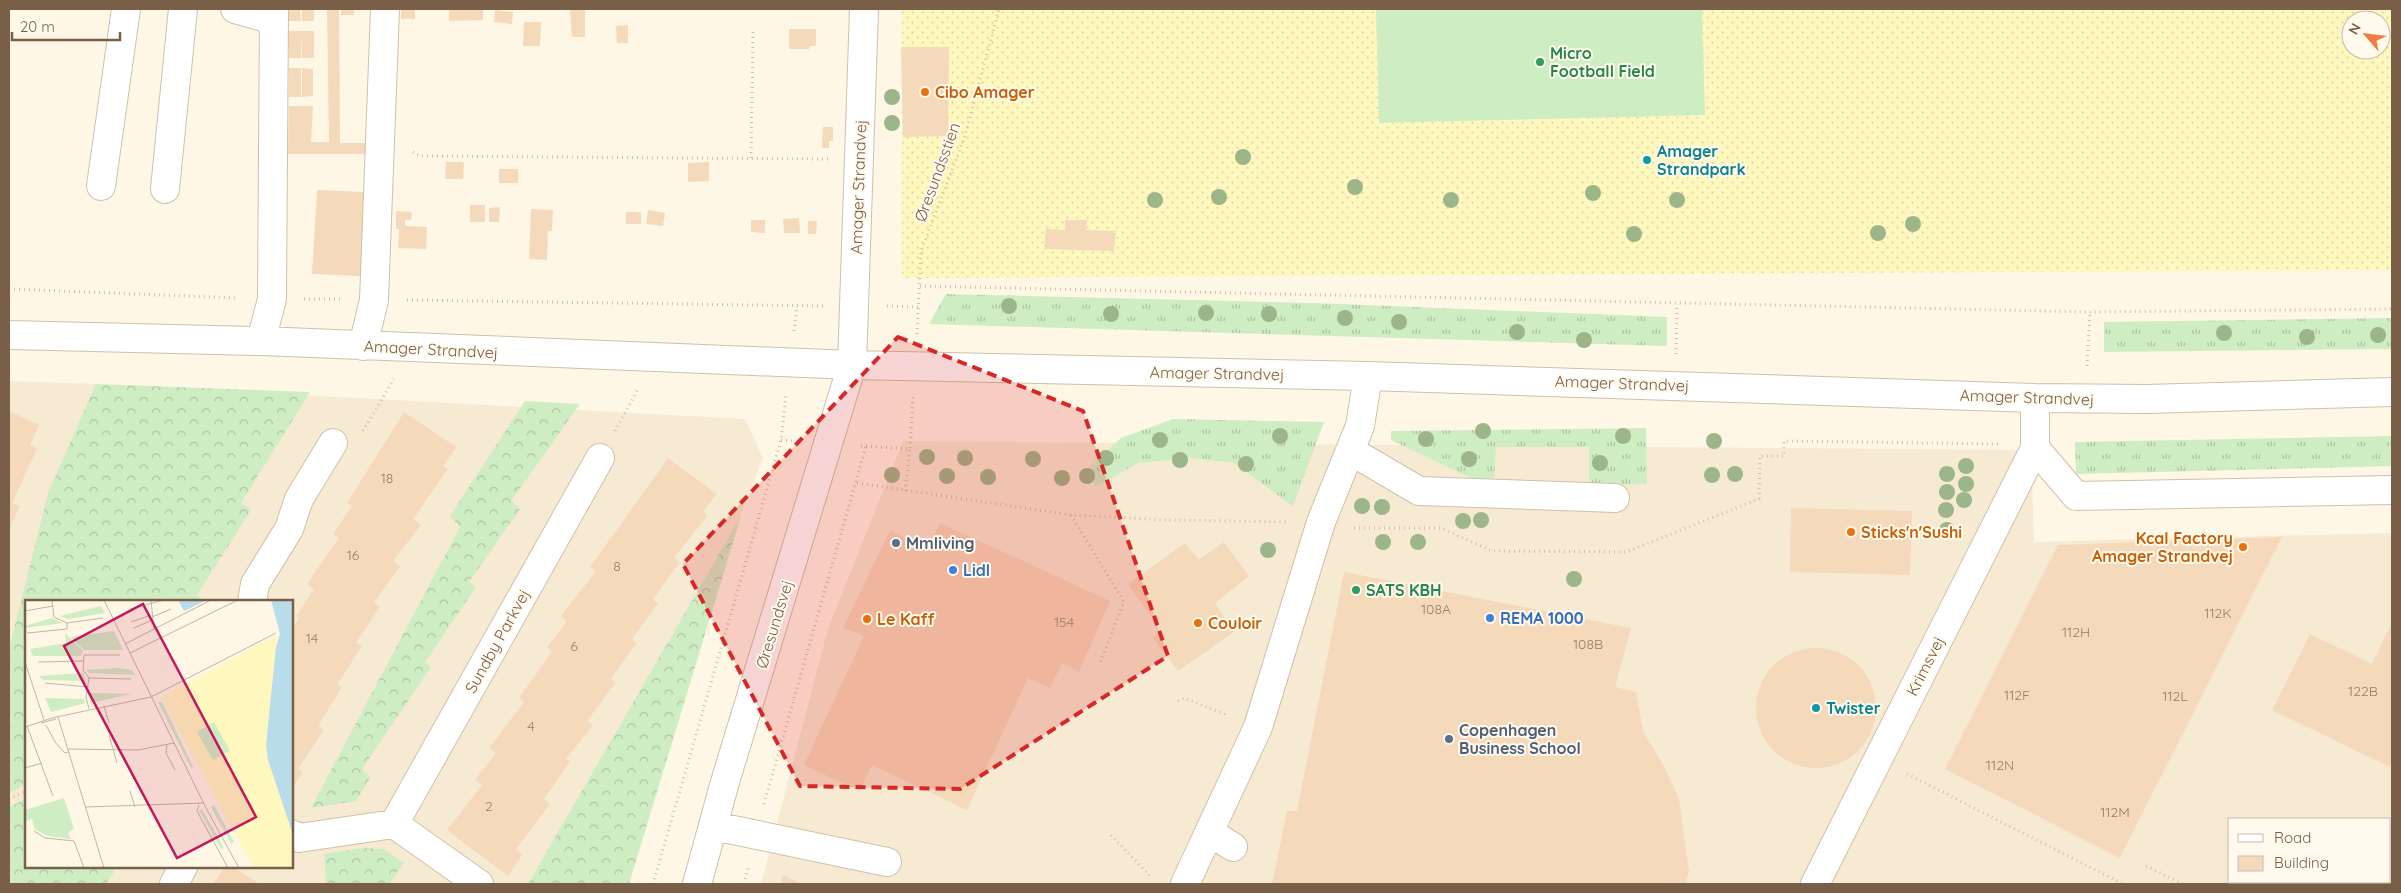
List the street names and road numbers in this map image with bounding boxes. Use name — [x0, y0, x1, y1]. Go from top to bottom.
street label: Amager Strandvej — [846, 119, 870, 255]
street label: Øresundsstien — [910, 120, 964, 224]
street label: Amager Strandvej — [363, 335, 499, 363]
street label: Amager Strandvej — [1150, 362, 1284, 384]
street label: Amager Strandvej — [1554, 371, 1690, 395]
street label: Amager Strandvej — [1959, 385, 2095, 409]
street label: Øresundsvej — [751, 577, 797, 671]
street label: Sundby Parkvej — [460, 586, 534, 696]
street label: Krimsvej — [1902, 633, 1948, 699]

